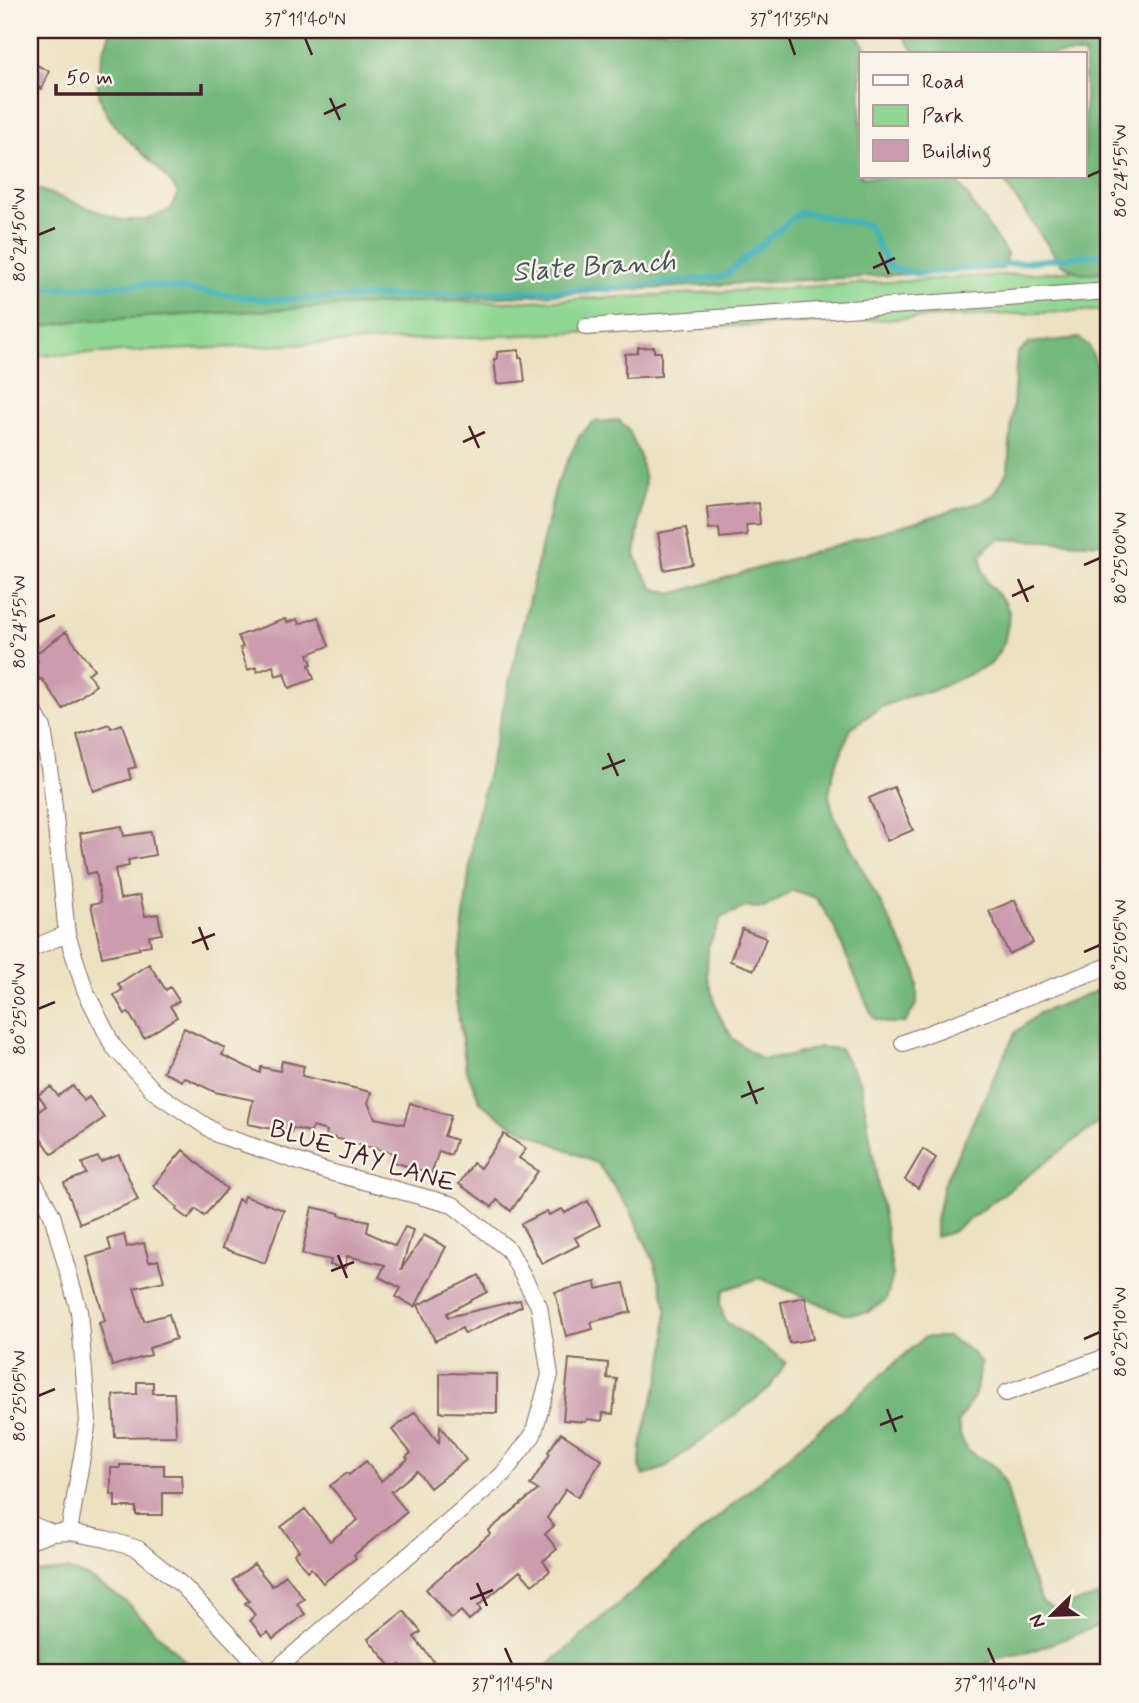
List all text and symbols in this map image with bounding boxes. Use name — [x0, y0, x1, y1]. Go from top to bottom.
text: 37°11'40"N — [264, 8, 346, 32]
text: 37°11'35"N — [749, 8, 829, 32]
scale bar — [56, 52, 201, 96]
legend — [859, 52, 1086, 178]
text: 50 m — [66, 64, 113, 92]
text: Road — [922, 68, 964, 96]
text: Park — [922, 102, 964, 130]
text: 80°24'55"W — [1109, 124, 1133, 218]
text: Building — [922, 138, 992, 168]
text: 80°24'50"W — [8, 188, 32, 282]
water label: Slate Branch — [511, 243, 677, 292]
text: 80°25'00"W — [1109, 512, 1133, 604]
text: 80°24'55"W — [8, 575, 32, 669]
text: 80°25'05"W — [1109, 899, 1133, 991]
text: 80°25'00"W — [8, 963, 32, 1055]
street label: BLUE JAY LANE — [265, 1112, 460, 1201]
text: 80°25'10"W — [1109, 1287, 1133, 1377]
text: 80°25'05"W — [8, 1350, 32, 1442]
north arrow — [1016, 1580, 1086, 1650]
text: N — [1024, 1610, 1052, 1632]
text: 37°11'45"N — [471, 1673, 553, 1697]
text: 37°11'40"N — [954, 1673, 1036, 1697]

